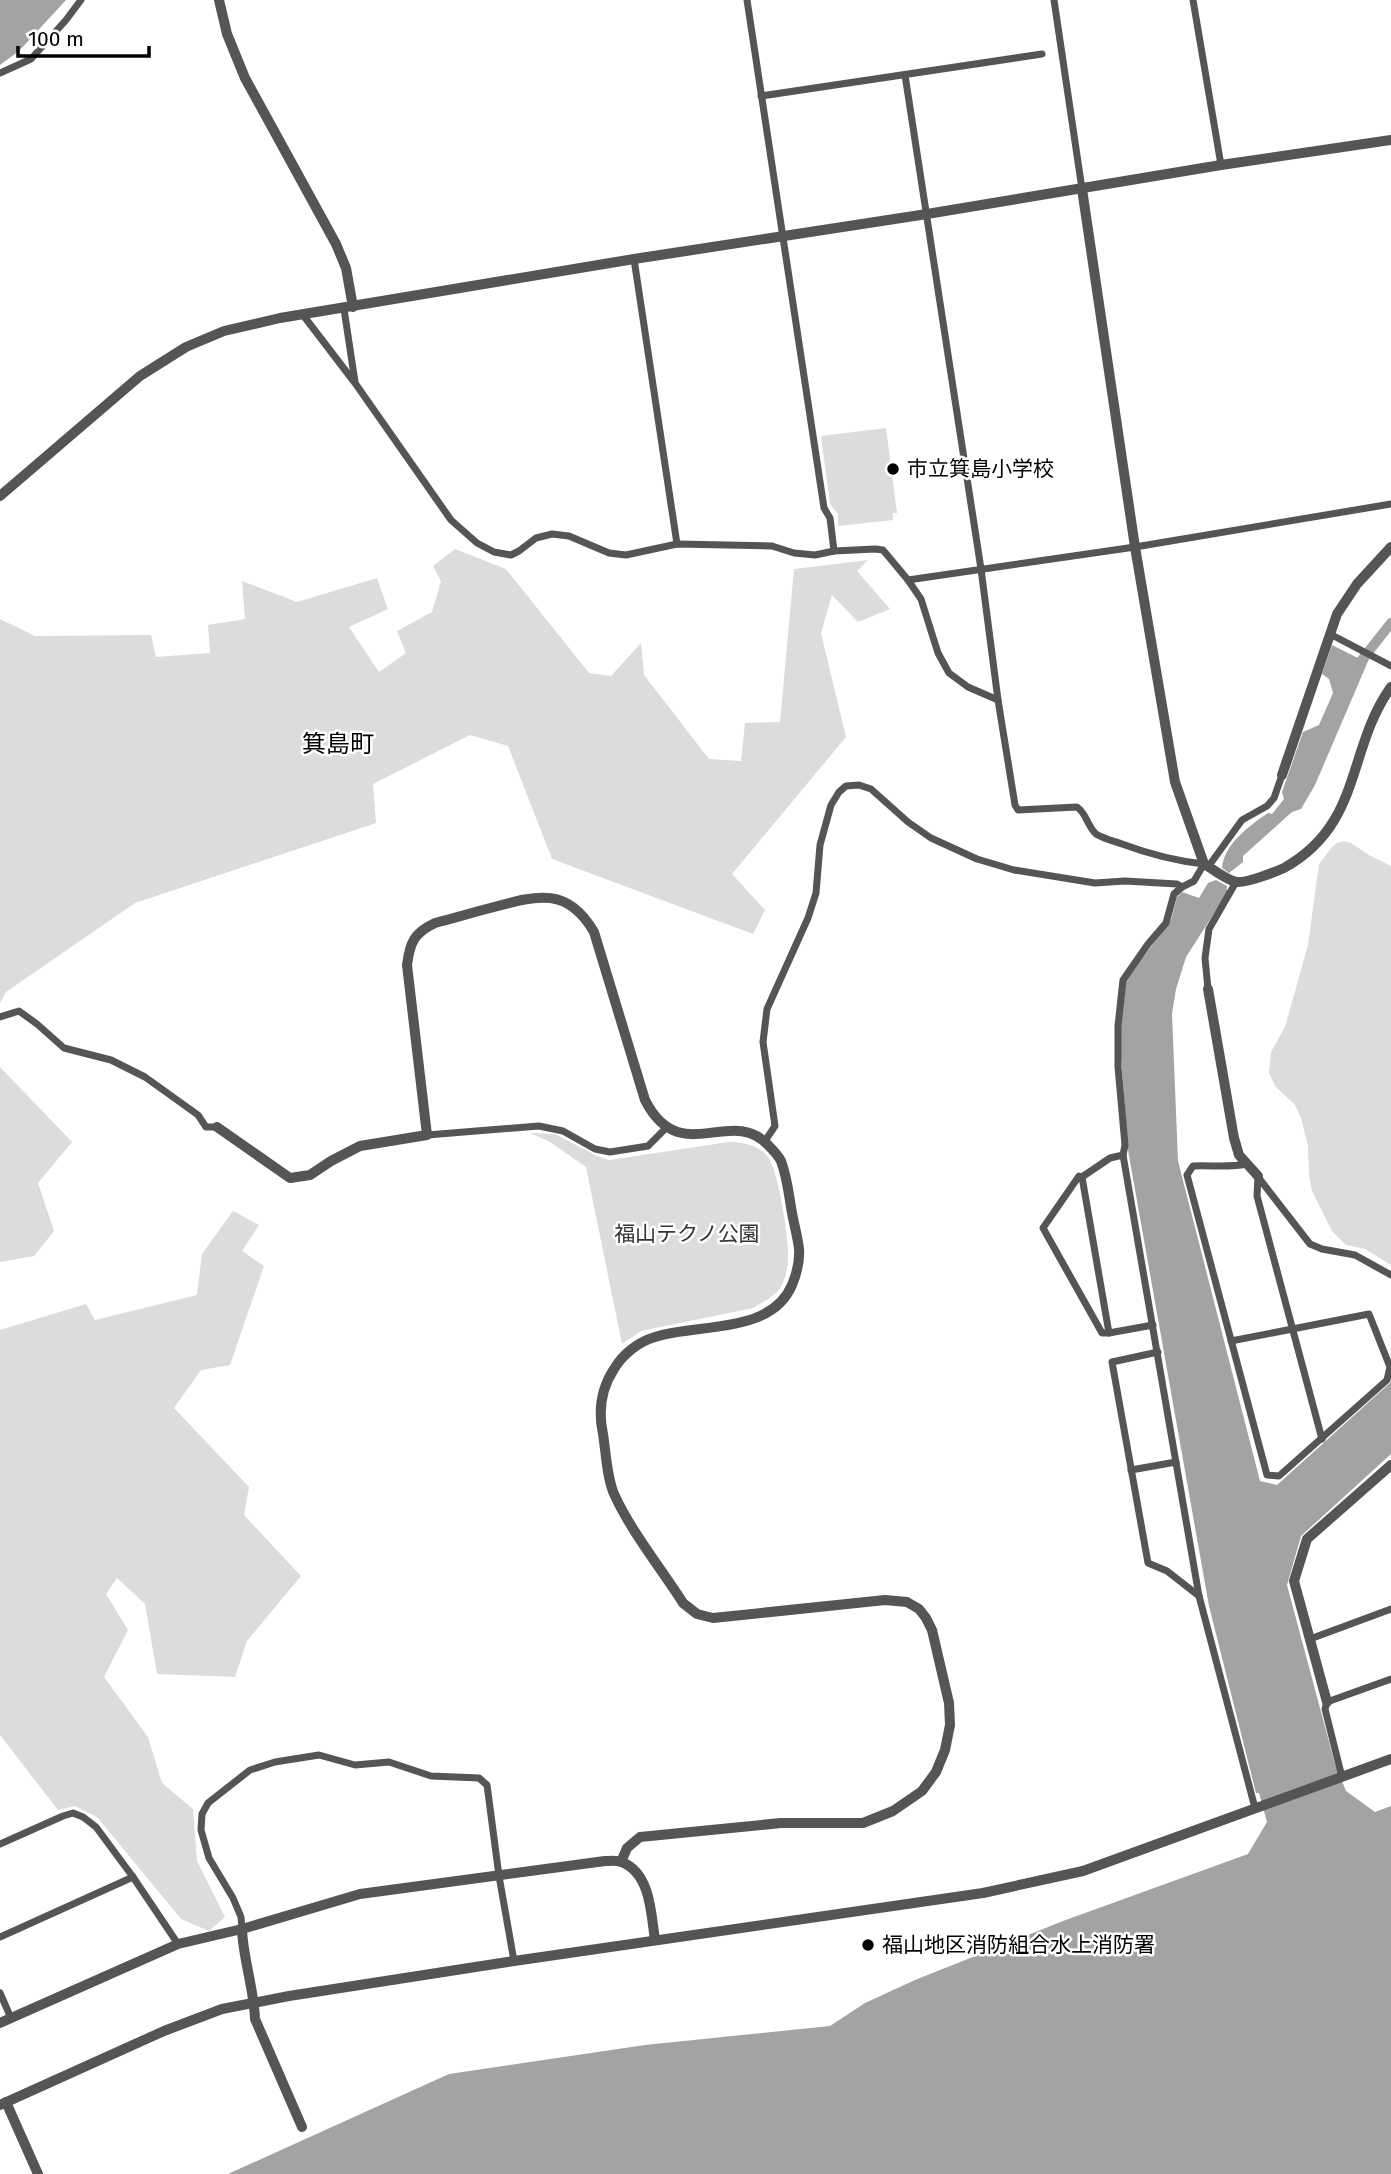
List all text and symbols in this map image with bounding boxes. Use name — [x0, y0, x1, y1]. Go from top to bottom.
scale bar — [18, 14, 149, 58]
text: 100 m — [28, 26, 84, 52]
place label: 市立箕島小学校 — [907, 456, 1054, 482]
marker: 市立箕島小学校 — [885, 461, 901, 477]
district label: 箕島町 — [302, 730, 374, 758]
park label: 福山テクノ公園 — [614, 1221, 760, 1247]
place label: 福山地区消防組合水上消防署 — [882, 1932, 1155, 1958]
marker: 福山地区消防組合水上消防署 — [860, 1937, 876, 1953]

